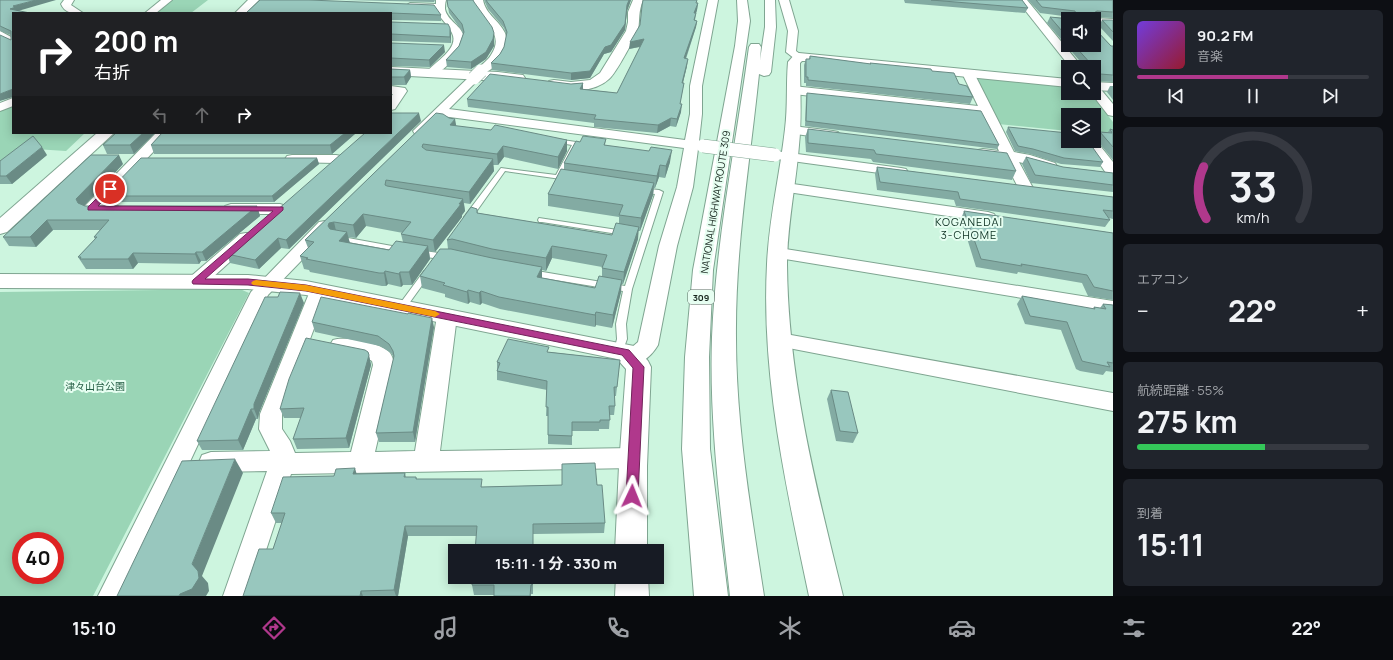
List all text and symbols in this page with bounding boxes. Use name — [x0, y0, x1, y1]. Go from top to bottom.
map controls — [1061, 12, 1101, 148]
button: sound — [1061, 12, 1101, 52]
text: 200 m — [94, 22, 178, 60]
text: 90.2 FM — [1197, 25, 1253, 46]
icon: right — [28, 28, 80, 80]
text: 音楽 — [1197, 47, 1223, 65]
text: 右折 — [94, 60, 130, 84]
button: search — [1061, 60, 1101, 100]
icon: previous — [1165, 85, 1187, 107]
icon: pause — [1242, 85, 1264, 107]
icon: next — [1319, 85, 1341, 107]
icon: left — [149, 104, 171, 126]
icon: ahead — [191, 104, 213, 126]
icon: right — [233, 104, 255, 126]
button: layers — [1061, 108, 1101, 148]
street label: NATIONAL HIGHWAY ROUTE 309 — [697, 129, 733, 275]
text: 33 — [1229, 158, 1277, 214]
pin — [93, 172, 127, 206]
icon: arrive — [99, 178, 121, 200]
text: km/h — [1236, 207, 1270, 226]
district label: KOGANEDAI 3-CHOME — [935, 214, 1003, 242]
text: エアコン — [1137, 270, 1189, 288]
road number: 309 — [688, 290, 714, 304]
text: 22° — [1228, 290, 1277, 331]
text: − — [1137, 296, 1149, 326]
text: + — [1356, 296, 1369, 326]
park label: 津々山台公園 — [65, 379, 125, 393]
text: 航続距離 · 55% — [1137, 381, 1224, 399]
text: 275 km — [1137, 401, 1238, 442]
position arrow — [611, 475, 653, 517]
text: 到着 — [1137, 504, 1163, 522]
text: 15:11 — [1137, 524, 1204, 565]
speed limit sign: 40 — [12, 532, 64, 584]
text: 15:11 · 1 分 · 330 m — [495, 553, 617, 574]
icon: directions — [260, 614, 288, 642]
icon: music — [432, 614, 460, 642]
icon: phone — [604, 614, 632, 642]
icon: climate — [776, 614, 804, 642]
icon: car — [948, 614, 976, 642]
icon: filters — [1120, 614, 1148, 642]
text: 15:10 — [72, 616, 116, 640]
text: 22° — [1292, 616, 1321, 640]

